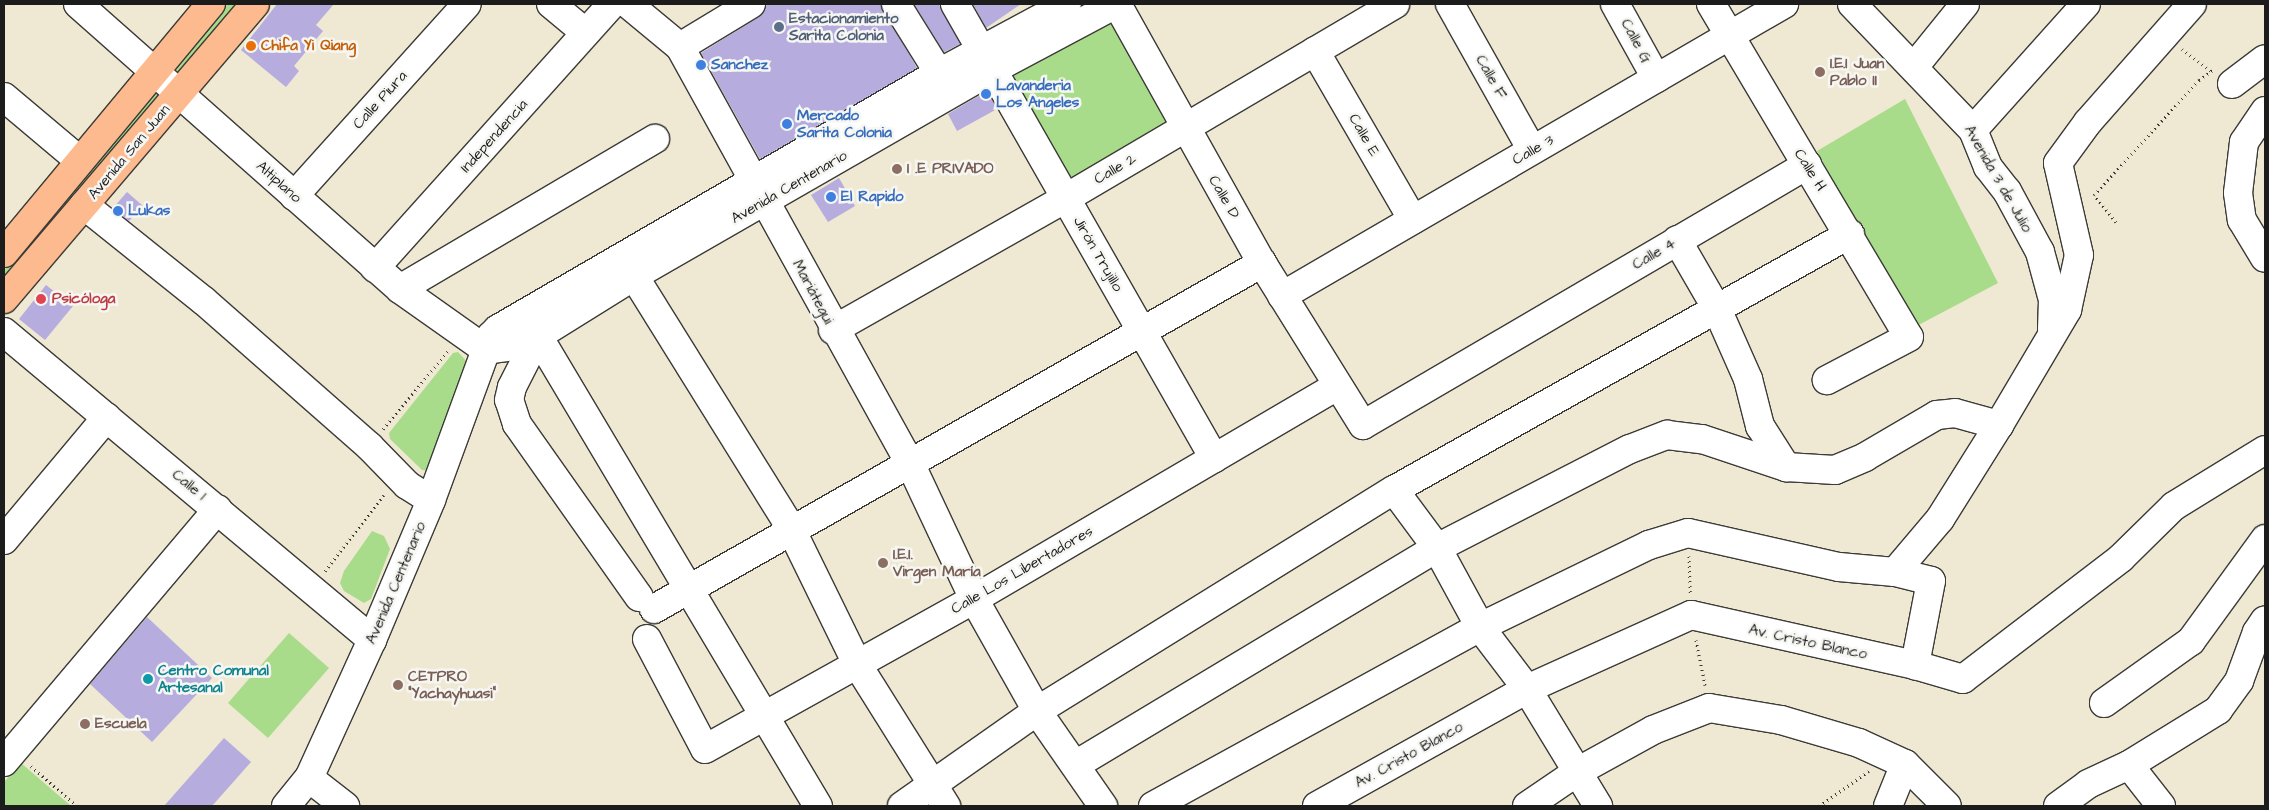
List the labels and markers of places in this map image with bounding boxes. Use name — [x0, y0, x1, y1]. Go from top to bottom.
place label: Estacionamiento Sarita Colonia — [789, 9, 898, 44]
marker: Estacionamiento Sarita Colonia — [773, 21, 785, 33]
place label: Chifa Yi Qiang — [261, 37, 356, 55]
marker: Chifa Yi Qiang — [245, 40, 257, 52]
place label: I.E.I Juan Pablo II — [1830, 54, 1884, 89]
place label: Sanchez — [711, 56, 768, 74]
marker: Sanchez — [695, 59, 707, 71]
marker: I.E.I Juan Pablo II — [1814, 66, 1826, 78]
place label: Lavanderia Los Angeles — [996, 76, 1079, 111]
marker: Lavanderia Los Angeles — [980, 88, 992, 100]
place label: Mercado Sarita Colonia — [797, 106, 892, 141]
marker: Mercado Sarita Colonia — [781, 118, 793, 130]
place label: I .E PRIVADO — [907, 160, 994, 178]
marker: I .E PRIVADO — [891, 163, 903, 175]
place label: El Rapido — [841, 188, 903, 206]
marker: El Rapido — [825, 191, 837, 203]
place label: Lukas — [128, 202, 170, 220]
marker: Lukas — [112, 205, 124, 217]
place label: Psicóloga — [52, 290, 115, 308]
marker: Psicóloga — [34, 292, 48, 306]
place label: I.E.I. Virgen María — [893, 545, 981, 580]
marker: I.E.I. Virgen María — [877, 557, 889, 569]
place label: Centro Comunal Artesanal — [158, 661, 269, 696]
place label: CETPRO "Yachayhuasi" — [408, 667, 496, 702]
marker: Centro Comunal Artesanal — [142, 673, 154, 685]
marker: CETPRO "Yachayhuasi" — [392, 679, 404, 691]
place label: Escuela — [95, 715, 147, 733]
marker: Escuela — [79, 718, 91, 730]

